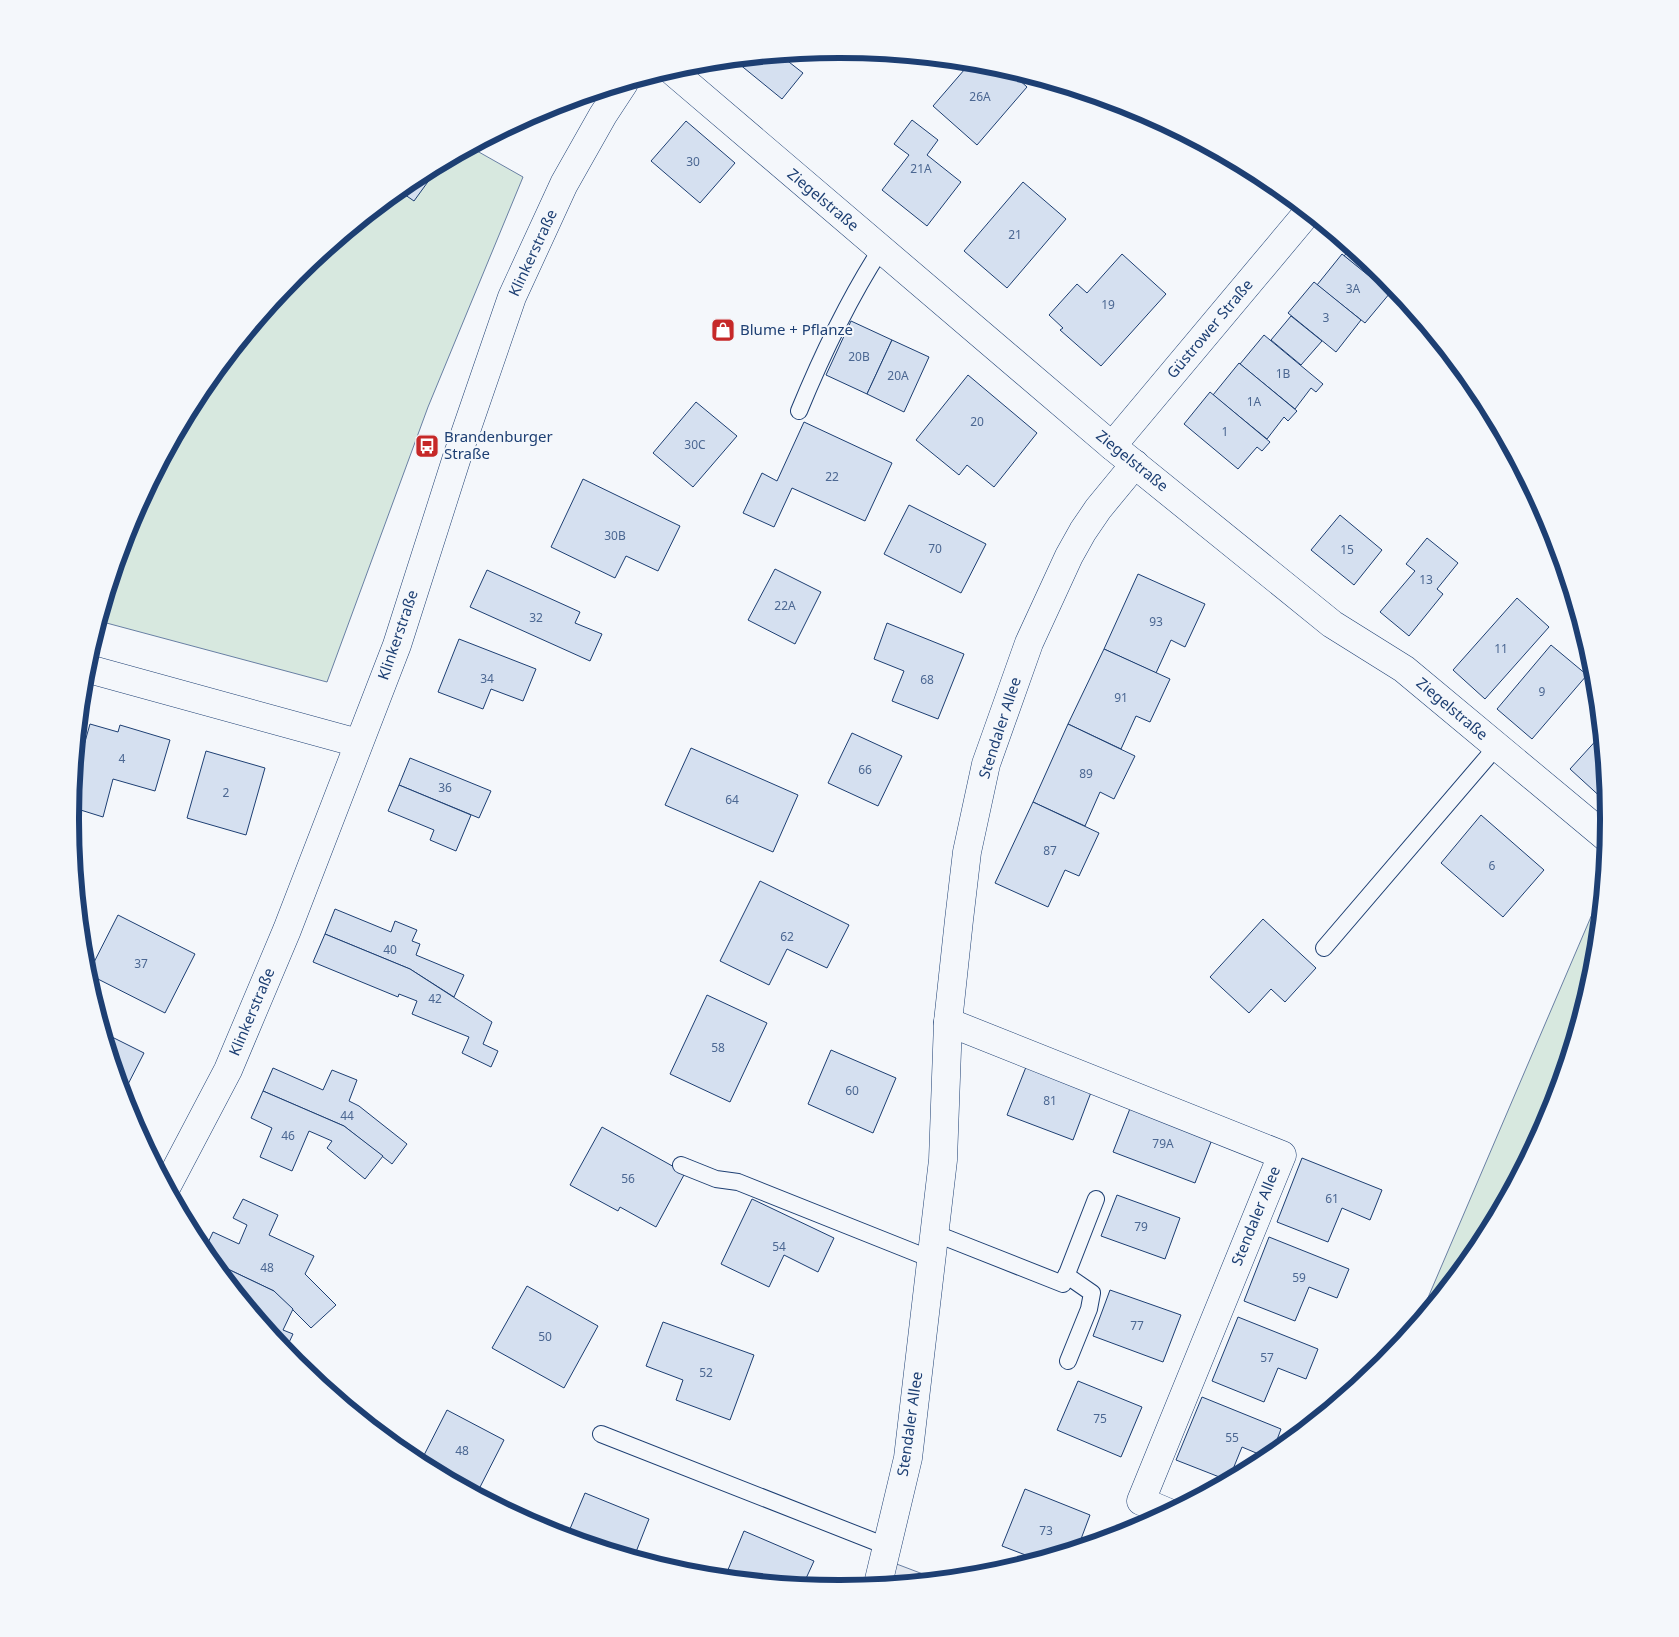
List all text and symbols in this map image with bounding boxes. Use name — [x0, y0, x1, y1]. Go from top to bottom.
house number: 26A — [969, 88, 991, 105]
house number: 30 — [686, 153, 700, 170]
house number: 21A — [910, 160, 932, 177]
street label: Ziegelstraße — [784, 164, 864, 235]
street label: Klinkerstraße — [503, 206, 561, 299]
house number: 21 — [1008, 226, 1022, 243]
street label: Güstrower Straße — [1162, 275, 1257, 382]
house number: 3A — [1346, 280, 1361, 297]
house number: 19 — [1101, 296, 1115, 313]
house number: 3 — [1323, 309, 1330, 326]
shop icon: Blume + Pflanze — [710, 317, 736, 343]
place label: Blume + Pflanze — [740, 319, 853, 339]
house number: 20B — [848, 348, 870, 365]
house number: 1B — [1276, 365, 1291, 382]
house number: 20A — [887, 367, 909, 384]
house number: 1A — [1247, 393, 1262, 410]
house number: 20 — [970, 413, 984, 430]
house number: 1 — [1222, 423, 1228, 440]
street label: Ziegelstraße — [1092, 425, 1173, 495]
place label: Brandenburger Straße — [444, 426, 553, 463]
bus stop icon: Brandenburger Straße — [414, 433, 440, 459]
house number: 30C — [684, 436, 706, 453]
house number: 22 — [825, 468, 839, 485]
house number: 30B — [604, 527, 626, 544]
house number: 70 — [928, 540, 942, 557]
house number: 15 — [1340, 541, 1354, 558]
house number: 13 — [1419, 571, 1433, 588]
street label: Klinkerstraße — [372, 587, 422, 682]
house number: 22A — [774, 597, 796, 614]
house number: 32 — [529, 609, 543, 626]
house number: 93 — [1149, 613, 1163, 630]
house number: 11 — [1494, 640, 1508, 657]
house number: 34 — [480, 670, 494, 687]
house number: 68 — [920, 671, 934, 688]
street label: Ziegelstraße — [1413, 673, 1493, 744]
street label: Stendaler Allee — [973, 674, 1025, 781]
house number: 9 — [1539, 683, 1546, 700]
house number: 91 — [1114, 689, 1128, 706]
house number: 4 — [119, 750, 126, 767]
house number: 66 — [858, 761, 872, 778]
house number: 89 — [1079, 765, 1093, 782]
house number: 36 — [438, 779, 452, 796]
house number: 2 — [223, 784, 230, 801]
house number: 64 — [725, 791, 739, 808]
house number: 87 — [1043, 842, 1057, 859]
house number: 6 — [1489, 857, 1496, 874]
house number: 62 — [780, 928, 794, 945]
house number: 40 — [383, 941, 397, 958]
house number: 37 — [134, 955, 148, 972]
street label: Klinkerstraße — [224, 965, 279, 1059]
house number: 42 — [428, 990, 442, 1007]
house number: 58 — [711, 1039, 725, 1056]
house number: 60 — [845, 1082, 859, 1099]
house number: 81 — [1043, 1092, 1057, 1109]
house number: 44 — [340, 1107, 354, 1124]
house number: 46 — [281, 1127, 295, 1144]
house number: 79A — [1152, 1135, 1174, 1152]
street label: Stendaler Allee — [1226, 1163, 1284, 1268]
house number: 56 — [621, 1170, 635, 1187]
house number: 61 — [1325, 1190, 1339, 1207]
house number: 79 — [1134, 1218, 1148, 1235]
house number: 54 — [772, 1238, 786, 1255]
house number: 48 — [260, 1259, 274, 1276]
house number: 59 — [1292, 1269, 1306, 1286]
house number: 77 — [1130, 1317, 1144, 1334]
house number: 50 — [538, 1328, 552, 1345]
house number: 57 — [1260, 1349, 1274, 1366]
house number: 52 — [699, 1364, 713, 1381]
street label: Stendaler Allee — [892, 1370, 926, 1478]
house number: 75 — [1093, 1410, 1107, 1427]
house number: 55 — [1225, 1429, 1239, 1446]
house number: 48 — [455, 1442, 469, 1459]
house number: 73 — [1039, 1522, 1053, 1539]

